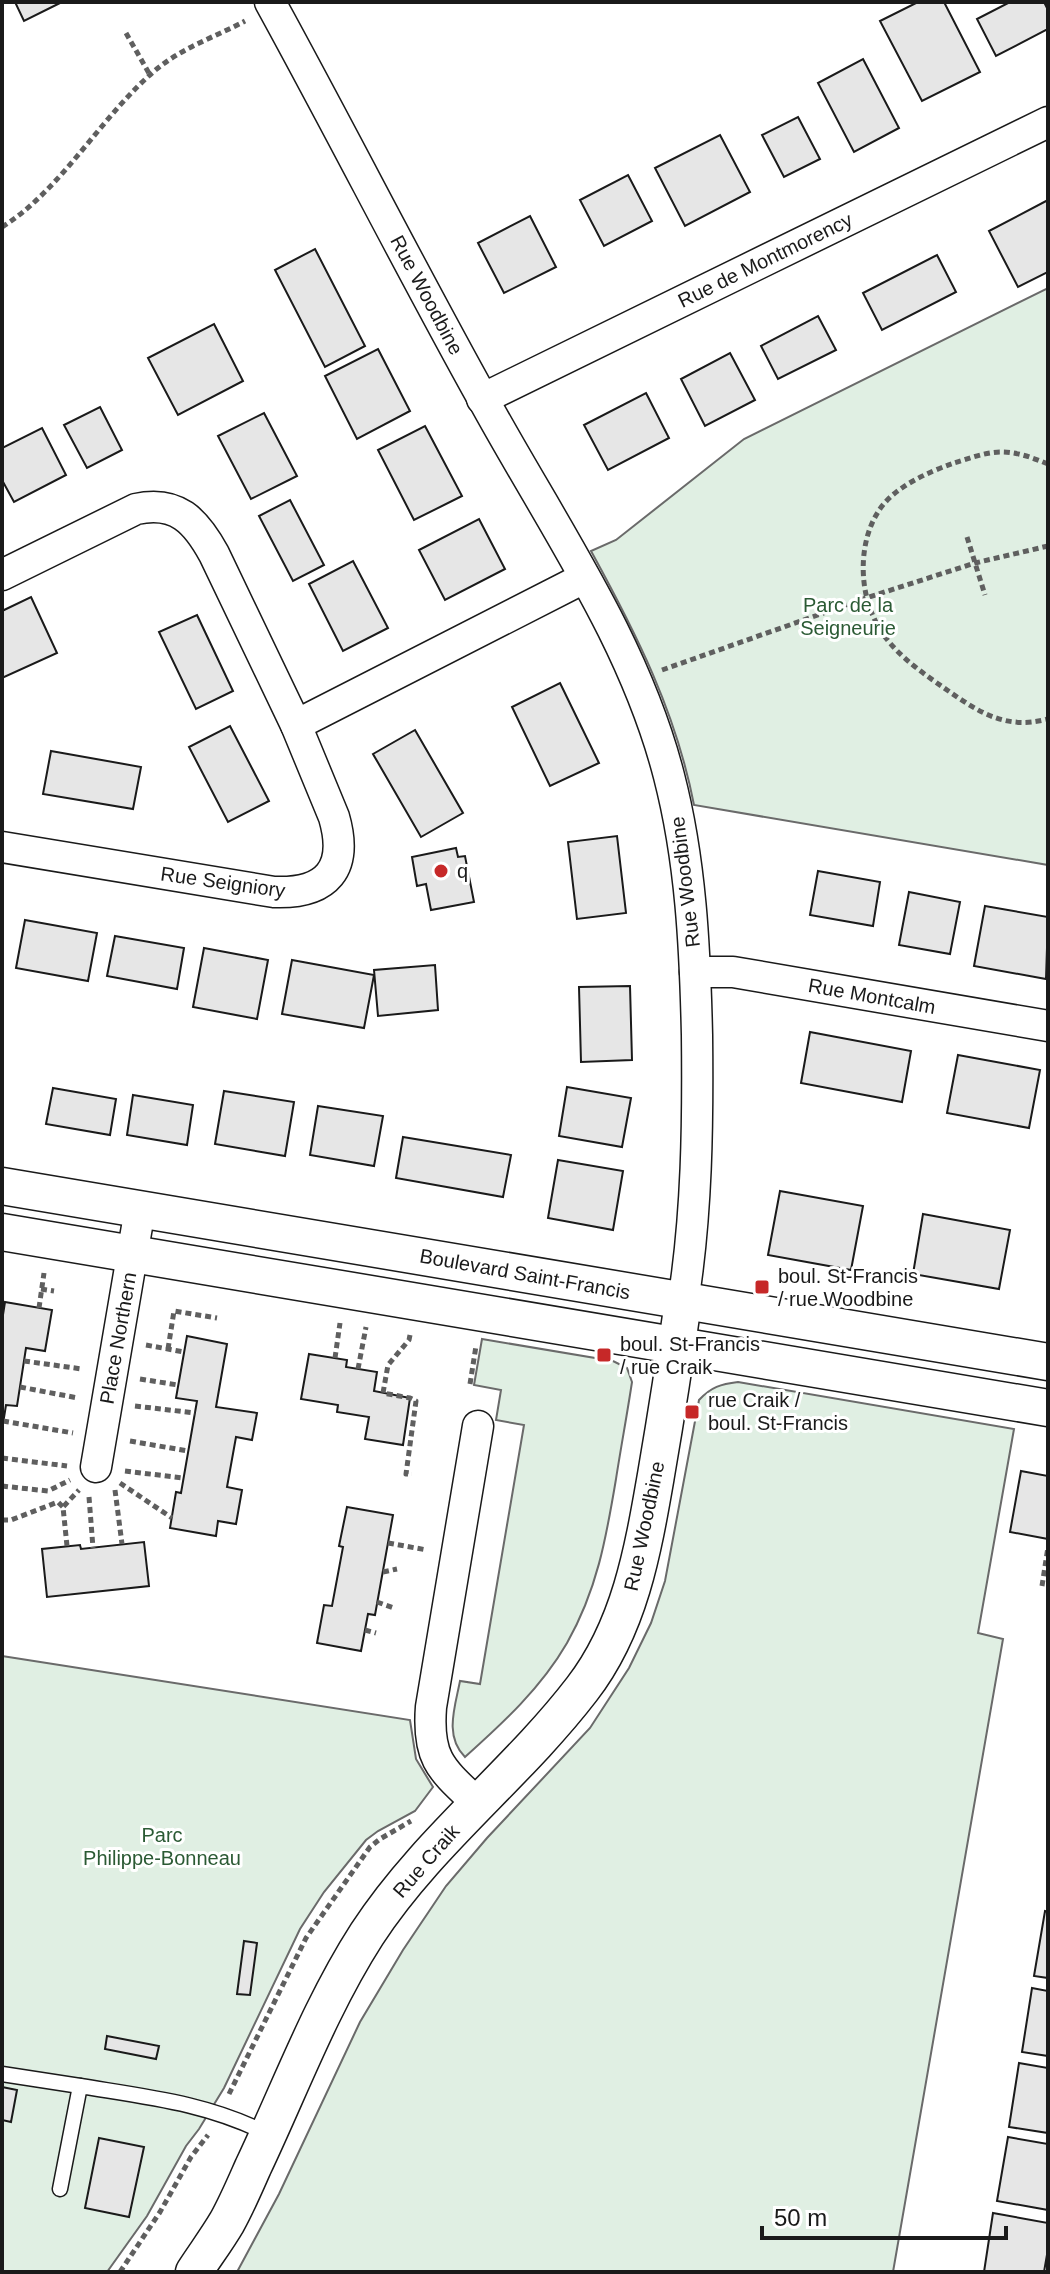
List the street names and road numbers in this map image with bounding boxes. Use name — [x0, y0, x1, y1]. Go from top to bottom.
street label: Rue de Montmorency — [674, 208, 856, 312]
street label: Rue Woodbine — [386, 232, 468, 358]
street label: Rue Woodbine — [666, 815, 704, 949]
street label: Rue Seigniory — [159, 862, 287, 902]
street label: Rue Montcalm — [807, 974, 937, 1018]
street label: Boulevard Saint-Francis — [418, 1245, 632, 1303]
street label: Place Northern — [96, 1270, 140, 1406]
street label: Rue Woodbine — [620, 1459, 668, 1593]
street label: Rue Craik — [389, 1819, 464, 1902]

